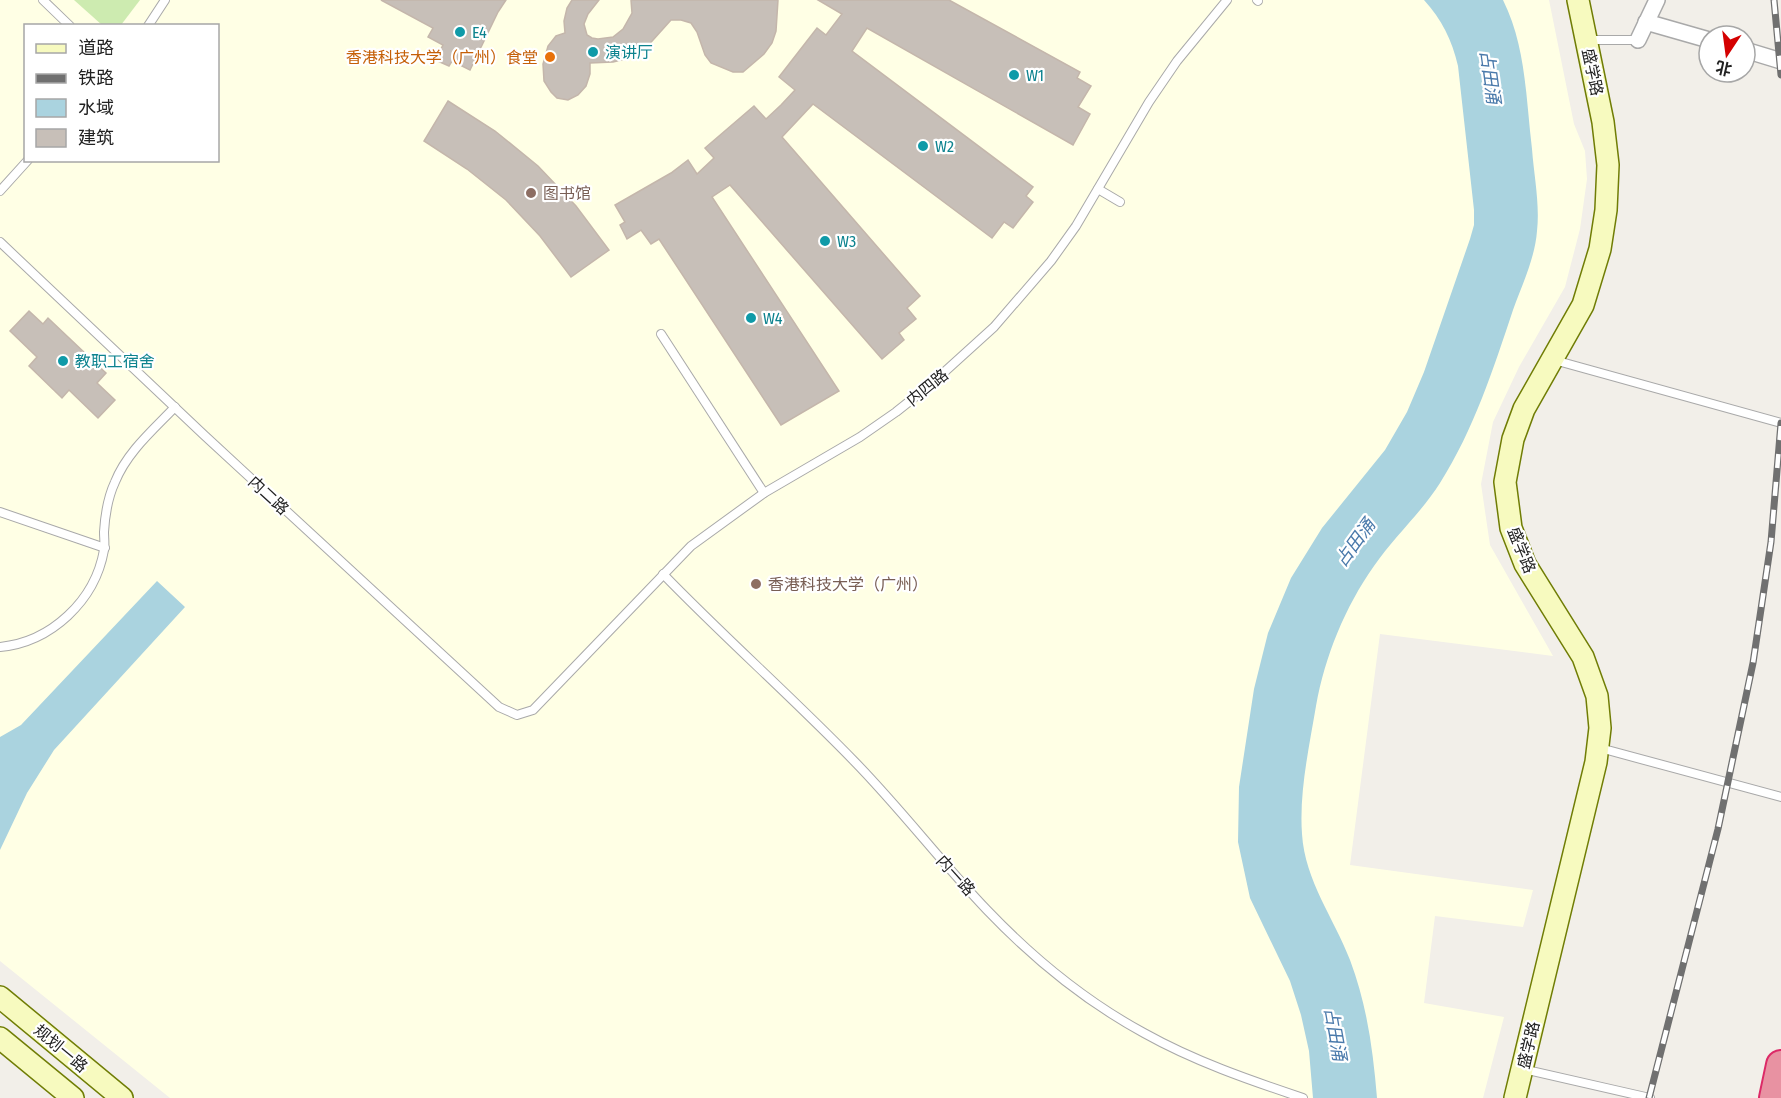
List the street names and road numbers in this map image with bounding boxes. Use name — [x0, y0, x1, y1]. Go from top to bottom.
street label: 盛学路 — [1578, 47, 1607, 98]
street label: 内四路 — [903, 365, 952, 410]
street label: 内二路 — [245, 472, 293, 519]
street label: 盛学路 — [1504, 524, 1539, 576]
street label: 内一路 — [933, 851, 979, 900]
street label: 盛学路 — [1514, 1020, 1543, 1071]
street label: 规划一路 — [30, 1021, 91, 1076]

